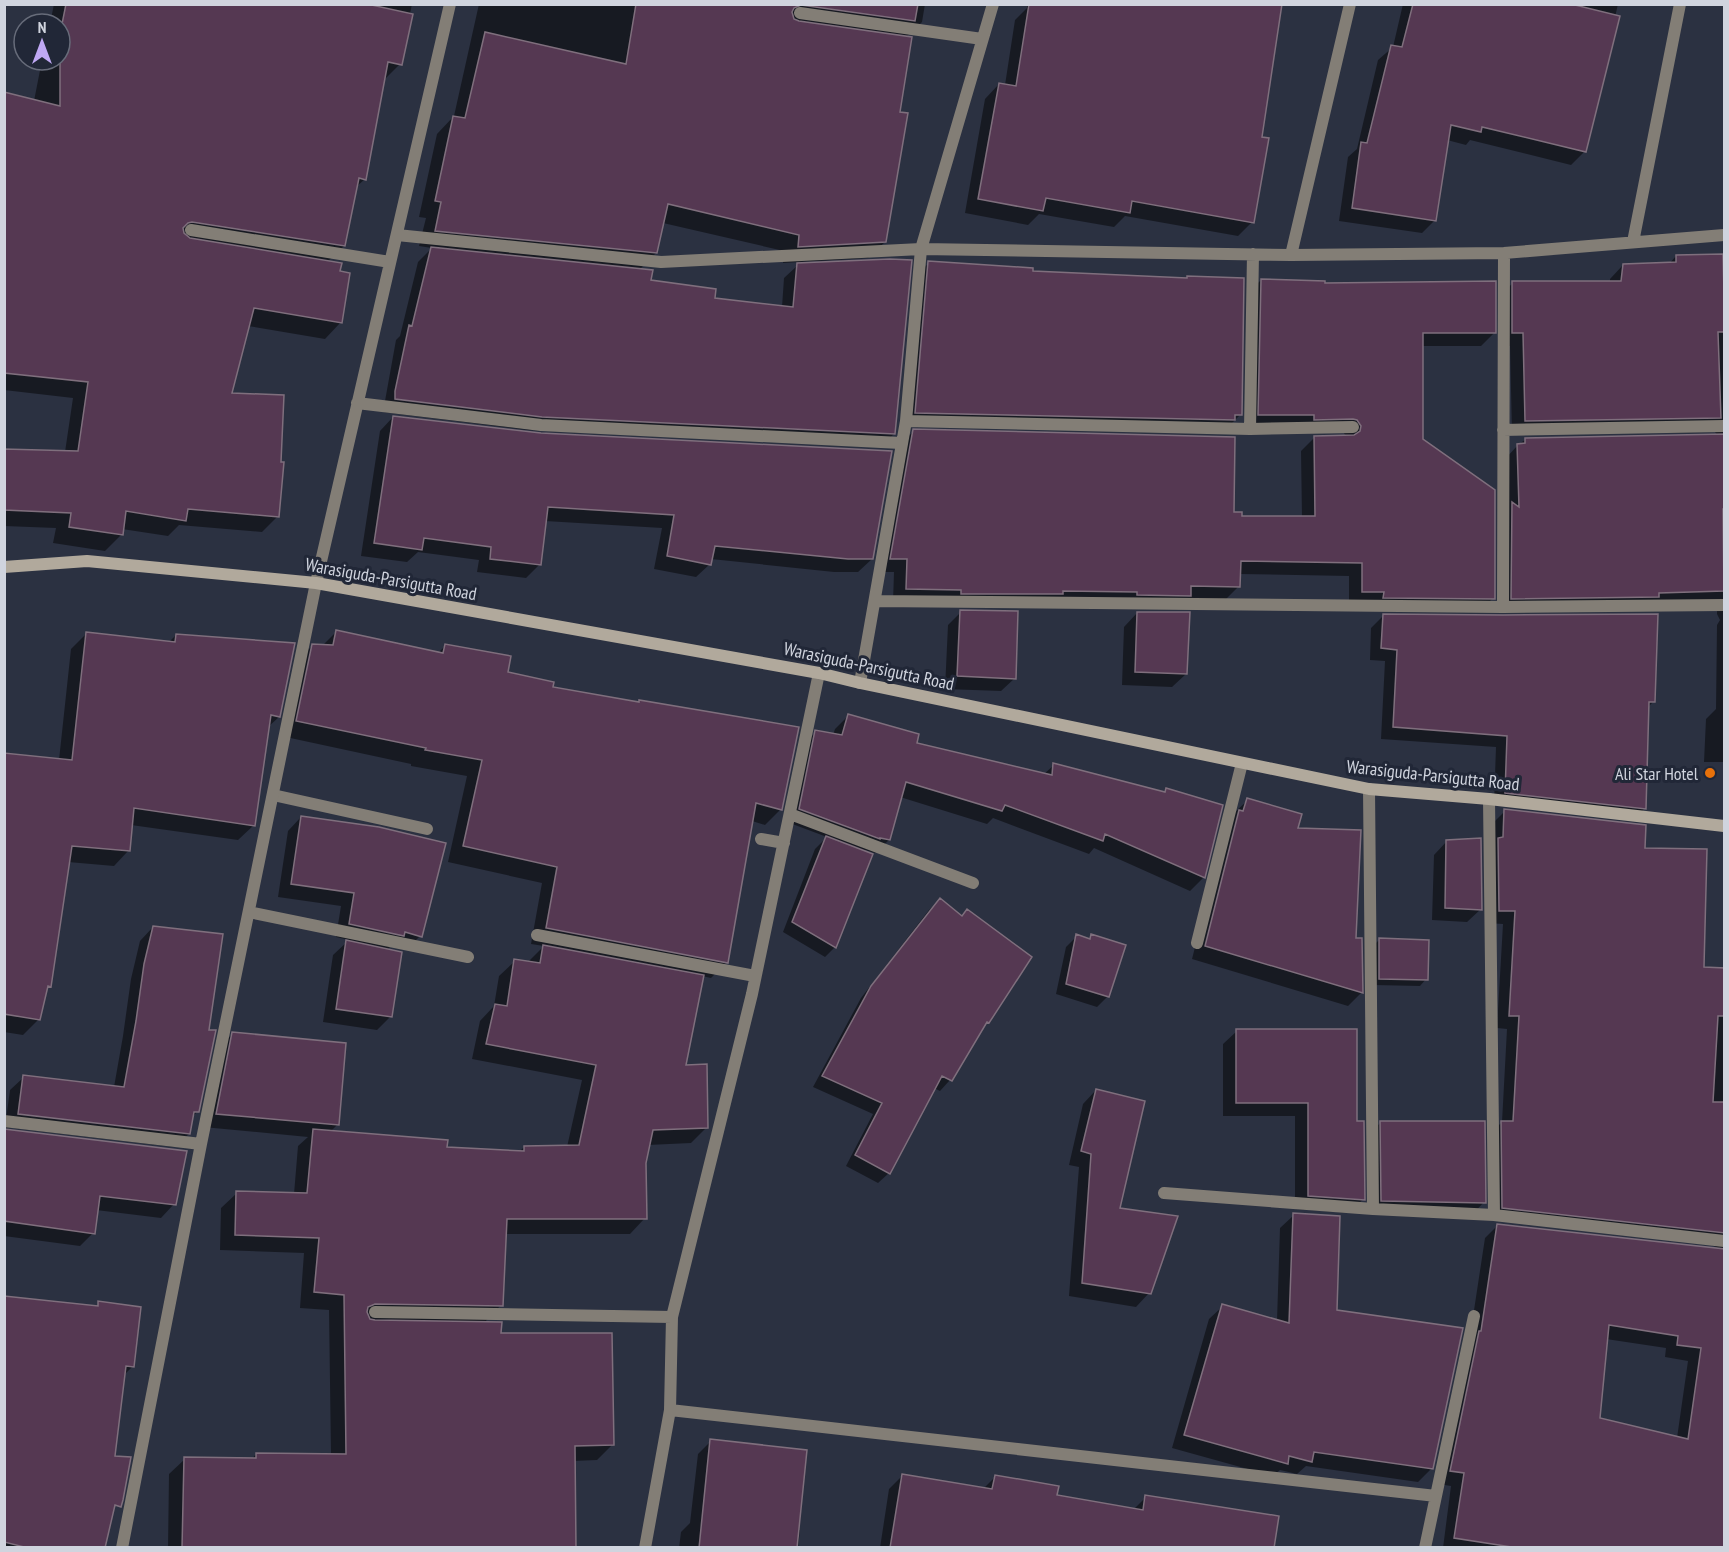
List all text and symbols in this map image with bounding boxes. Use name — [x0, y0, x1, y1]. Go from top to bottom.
north arrow — [12, 12, 72, 72]
text: N — [38, 17, 46, 37]
street label: Warasiguda-Parsigutta Road — [304, 553, 478, 605]
street label: Warasiguda-Parsigutta Road — [782, 637, 956, 695]
street label: Warasiguda-Parsigutta Road — [1345, 754, 1521, 796]
place label: Ali Star Hotel — [1615, 762, 1699, 785]
marker: Ali Star Hotel — [1703, 766, 1717, 780]

